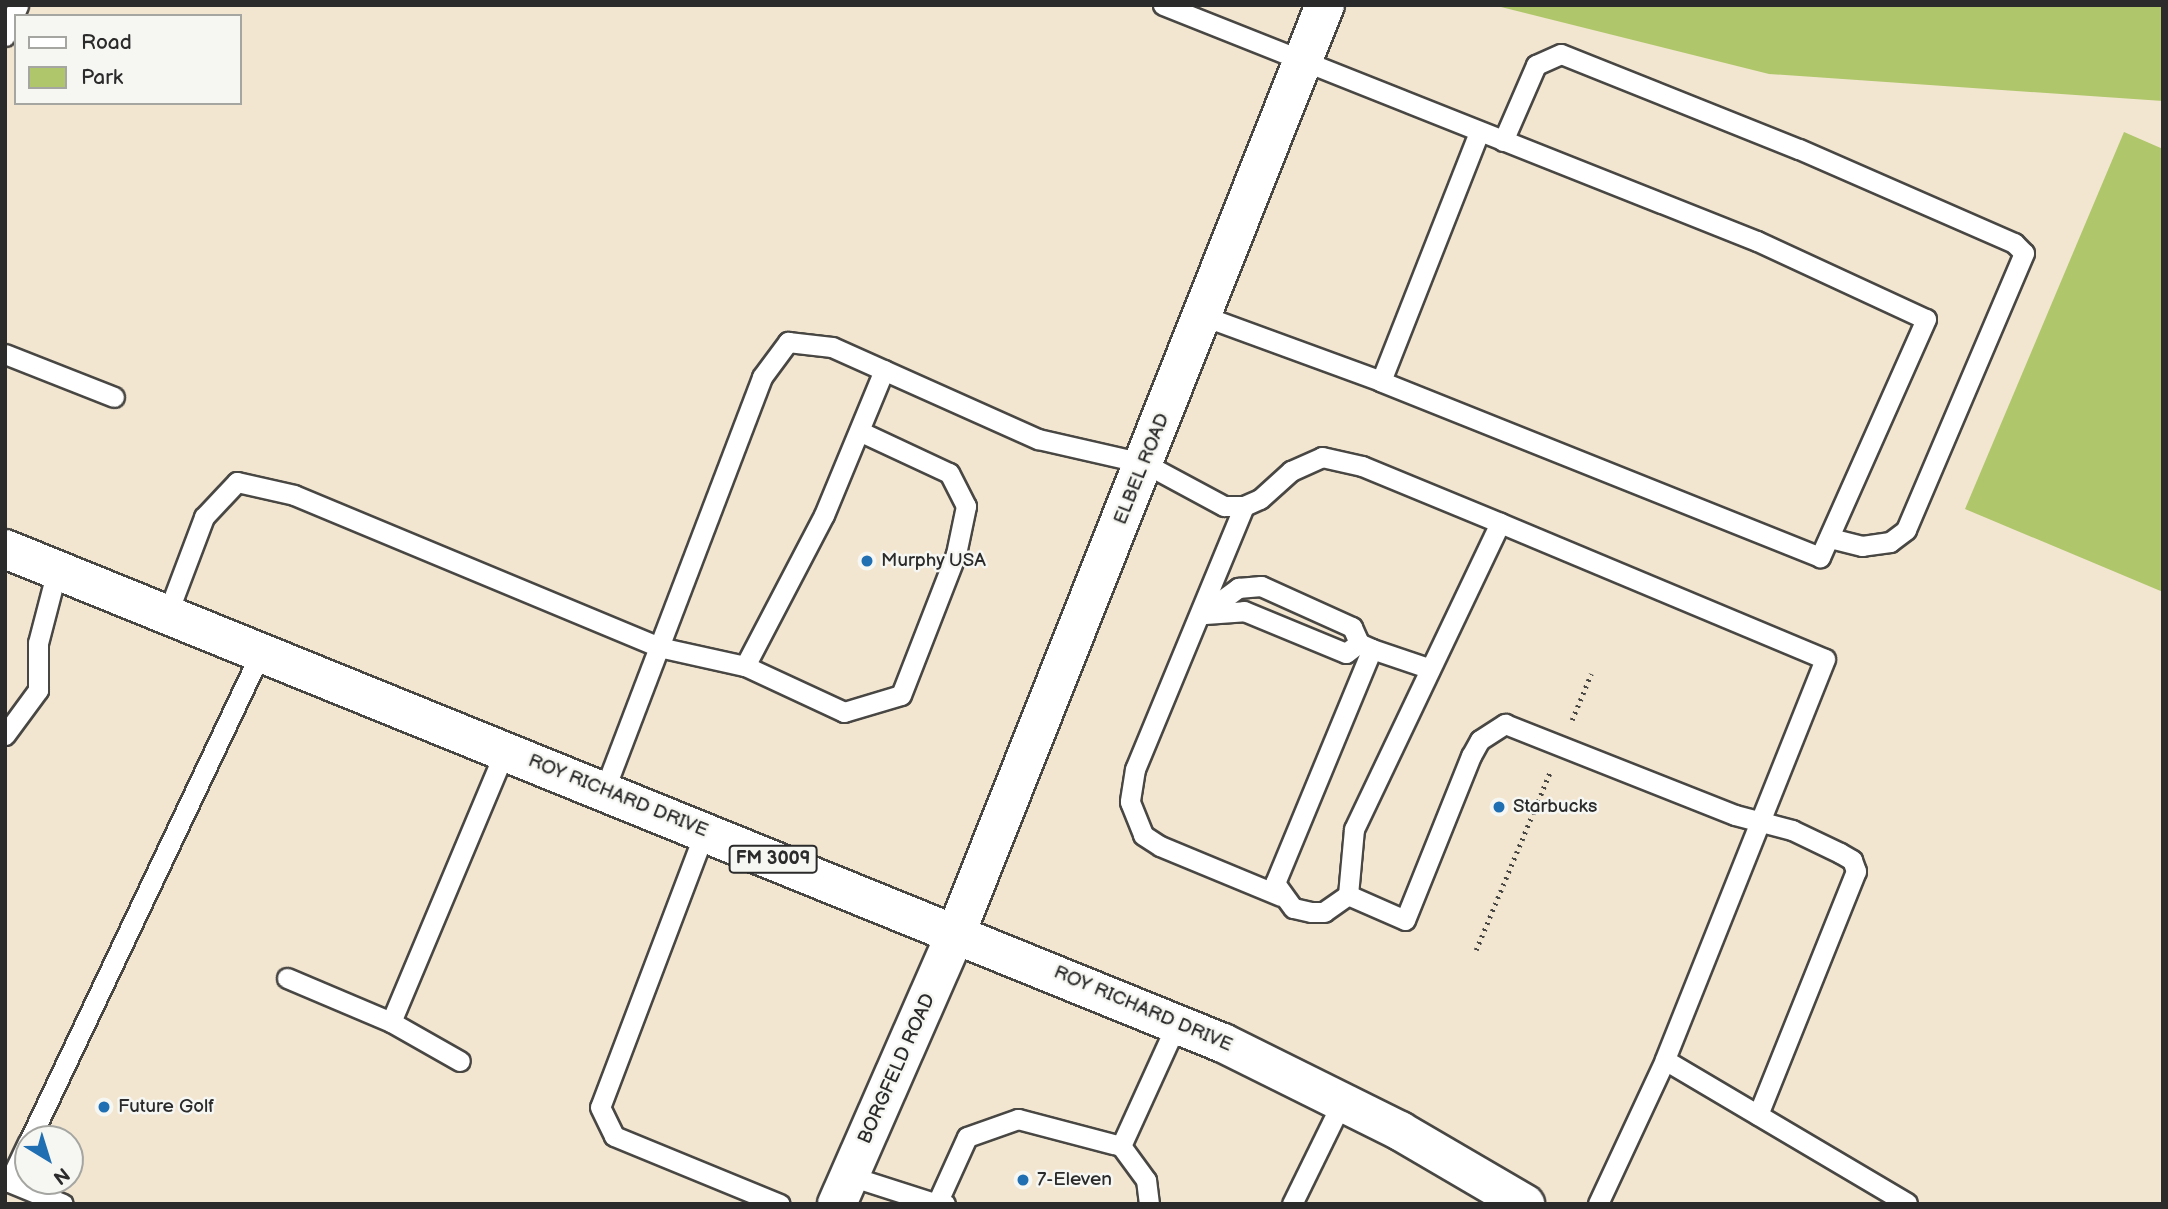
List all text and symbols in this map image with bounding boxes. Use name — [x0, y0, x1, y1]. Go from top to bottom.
legend — [14, 14, 242, 105]
text: Road — [81, 30, 132, 55]
text: Park — [81, 65, 123, 90]
street label: ELBEL ROAD — [1109, 410, 1175, 528]
place label: Murphy USA — [881, 550, 987, 572]
marker: Murphy USA — [859, 553, 875, 569]
street label: ROY RICHARD DRIVE — [525, 750, 711, 842]
place label: Starbucks — [1513, 796, 1597, 818]
marker: Starbucks — [1491, 799, 1507, 815]
road number: FM 3009 — [728, 844, 818, 874]
street label: ROY RICHARD DRIVE — [1050, 961, 1236, 1057]
street label: BORGFELD ROAD — [854, 990, 940, 1148]
place label: Future Golf — [118, 1096, 214, 1118]
marker: Future Golf — [96, 1099, 112, 1115]
north arrow — [14, 1125, 84, 1195]
text: N — [48, 1162, 74, 1189]
place label: 7-Eleven — [1037, 1169, 1112, 1191]
marker: 7-Eleven — [1015, 1172, 1031, 1188]

